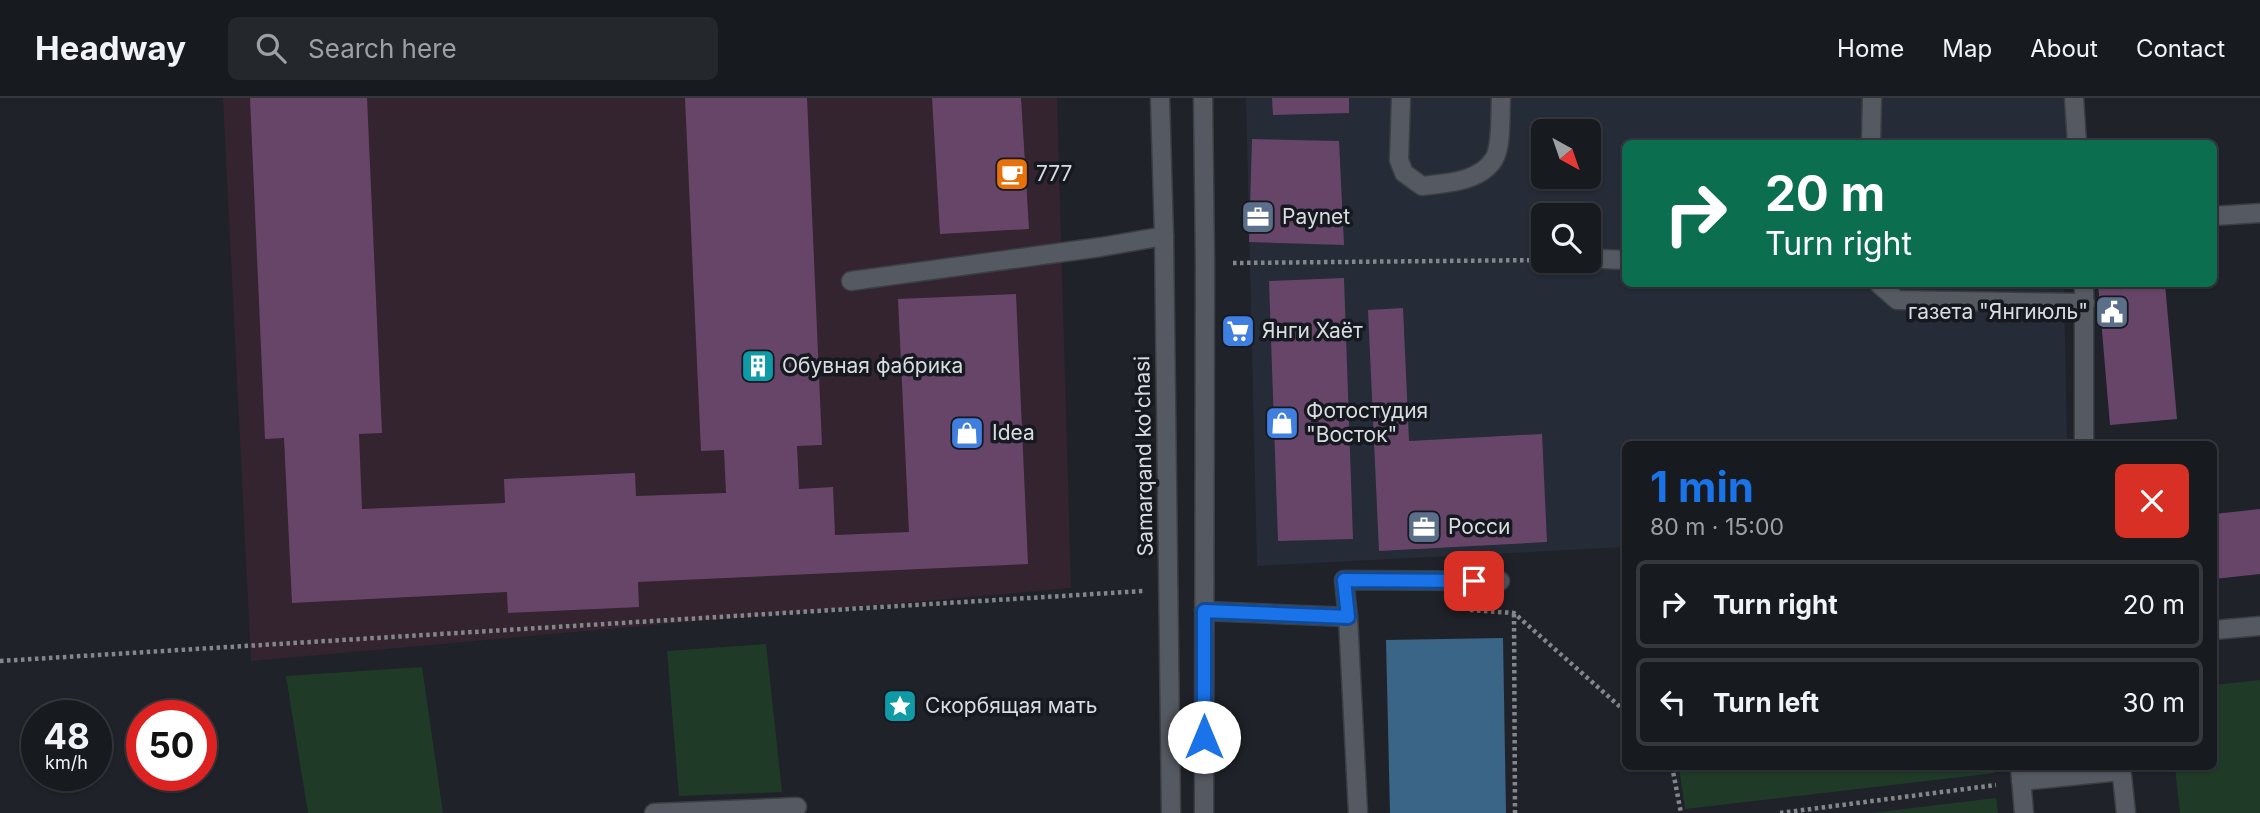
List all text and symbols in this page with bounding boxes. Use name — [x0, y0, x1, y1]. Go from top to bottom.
search box — [228, 17, 718, 80]
text: Headway — [35, 28, 186, 68]
icon: search — [252, 29, 290, 67]
text: Search here — [308, 33, 457, 64]
text: Home — [1837, 34, 1904, 63]
text: Map — [1942, 34, 1992, 63]
text: About — [2030, 34, 2098, 63]
text: Contact — [2136, 34, 2225, 63]
north arrow — [1531, 119, 1601, 189]
map controls — [1531, 119, 1601, 273]
cafe icon: 777 — [993, 155, 1031, 193]
place label: 777 — [1036, 161, 1072, 186]
text: 20 m — [1765, 164, 1885, 223]
icon: right — [1650, 168, 1741, 259]
office icon: Paynet — [1239, 198, 1277, 236]
button: search — [1531, 203, 1601, 273]
place label: Paynet — [1282, 204, 1350, 229]
text: Turn right — [1765, 224, 1912, 263]
public building icon: газета "Янгиюль" — [2093, 293, 2131, 331]
place label: газета "Янгиюль" — [1908, 299, 2088, 324]
supermarket icon: Янги Хаёт — [1219, 312, 1257, 350]
place label: Янги Хаёт — [1262, 318, 1363, 343]
building icon: Обувная фабрика — [739, 347, 777, 385]
place label: Обувная фабрика — [782, 353, 963, 378]
street label: Samarqand ko'chasi — [1129, 356, 1158, 556]
place label: Фотостудия "Восток" — [1306, 398, 1428, 447]
shop icon: Фотостудия "Восток" — [1263, 404, 1301, 442]
shop icon: Idea — [948, 414, 986, 452]
place label: Idea — [992, 420, 1035, 445]
text: 1 min — [1650, 461, 1754, 512]
button: close — [2115, 464, 2189, 538]
office icon: Росси — [1405, 508, 1443, 546]
text: 80 m · 15:00 — [1650, 513, 1784, 541]
place label: Росси — [1448, 514, 1510, 539]
pin — [1444, 551, 1504, 611]
icon: arrive — [1455, 562, 1493, 600]
icon: right — [1654, 585, 1692, 623]
text: Turn right — [1713, 589, 1838, 620]
text: 20 m — [2123, 589, 2185, 620]
icon: left — [1654, 683, 1692, 721]
place icon: Скорбящая мать — [881, 687, 919, 725]
text: Turn left — [1713, 687, 1819, 718]
text: 30 m — [2122, 687, 2185, 718]
place label: Скорбящая мать — [925, 693, 1098, 718]
speed limit sign: 50 — [126, 700, 217, 791]
position arrow — [1167, 700, 1241, 774]
text: 48 — [43, 715, 90, 757]
text: km/h — [45, 752, 88, 773]

